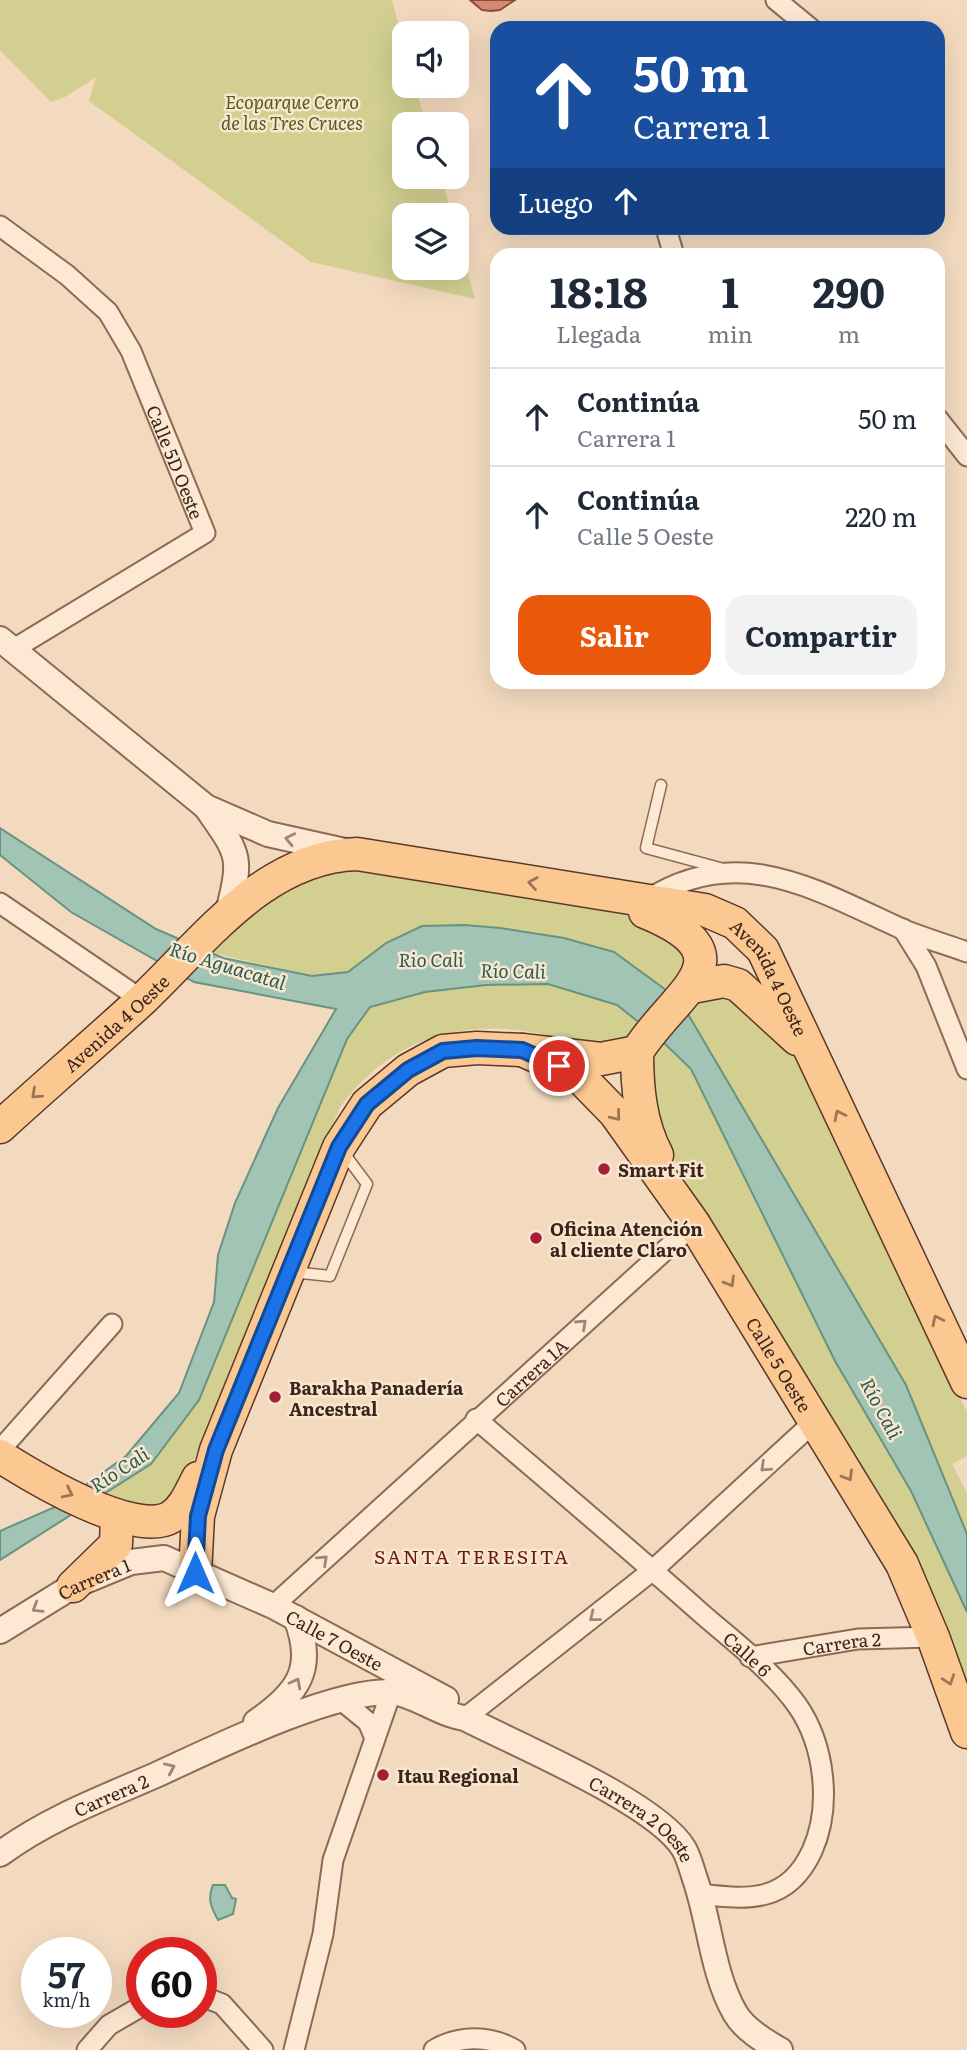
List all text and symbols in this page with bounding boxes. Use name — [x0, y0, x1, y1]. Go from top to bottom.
map controls — [392, 21, 469, 280]
button: sound — [392, 21, 469, 98]
text: 50 m — [633, 34, 749, 107]
icon: ahead — [518, 49, 609, 140]
park label: Ecoparque Cerro de las Tres Cruces — [221, 88, 363, 136]
text: Carrera 1 — [633, 101, 770, 149]
button: search — [392, 112, 469, 189]
text: Luego — [518, 182, 593, 221]
icon: ahead — [607, 182, 645, 220]
button: layers — [392, 203, 469, 280]
text: 18:18 — [550, 259, 648, 321]
text: 1 — [722, 259, 739, 321]
text: 290 — [813, 259, 885, 321]
text: Llegada — [556, 316, 641, 350]
text: min — [708, 316, 753, 350]
text: m — [838, 316, 860, 350]
text: Continúa — [577, 381, 700, 420]
icon: ahead — [518, 398, 556, 436]
text: 50 m — [858, 398, 917, 437]
street label: Calle 5D Oeste — [141, 401, 211, 523]
text: Carrera 1 — [577, 420, 676, 454]
text: Continúa — [577, 479, 700, 518]
icon: ahead — [518, 496, 556, 534]
text: 220 m — [845, 496, 917, 535]
text: Calle 5 Oeste — [577, 518, 714, 552]
button: Salir — [518, 595, 711, 675]
button: Compartir — [725, 595, 917, 675]
one-way arrow — [284, 833, 296, 847]
one-way arrow — [527, 876, 539, 891]
street label: Avenida 4 Oeste — [725, 912, 815, 1040]
water label: Río Aguacatal — [166, 934, 290, 996]
water label: Rio Cali — [398, 945, 464, 973]
water label: Río Cali — [480, 955, 546, 985]
street label: Avenida 4 Oeste — [57, 968, 175, 1078]
pin — [529, 1036, 589, 1096]
icon: arrive — [540, 1047, 578, 1085]
one-way arrow — [31, 1086, 44, 1099]
one-way arrow — [608, 1107, 620, 1120]
one-way arrow — [833, 1110, 847, 1122]
place label: Smart Fit — [618, 1156, 704, 1183]
marker: Smart Fit — [596, 1161, 612, 1177]
place label: Oficina Atención al cliente Claro — [550, 1215, 703, 1263]
marker: Oficina Atención al cliente Claro — [528, 1230, 544, 1246]
one-way arrow — [721, 1274, 734, 1287]
street label: Calle 5 Oeste — [740, 1312, 819, 1417]
one-way arrow — [932, 1315, 946, 1327]
one-way arrow — [574, 1320, 587, 1332]
street label: Carrera 1A — [488, 1332, 573, 1413]
water label: Río Cali — [854, 1372, 910, 1444]
place label: Barakha Panadería Ancestral — [289, 1374, 464, 1422]
marker: Barakha Panadería Ancestral — [267, 1389, 283, 1405]
water label: Río Cali — [84, 1439, 154, 1499]
one-way arrow — [760, 1459, 773, 1472]
one-way arrow — [840, 1469, 853, 1482]
one-way arrow — [61, 1484, 73, 1498]
position arrow — [158, 1536, 232, 1610]
district label: SANTA TERESITA — [374, 1542, 570, 1570]
street label: Carrera 1 — [52, 1550, 134, 1606]
one-way arrow — [315, 1555, 328, 1568]
one-way arrow — [31, 1600, 44, 1613]
street label: Calle 7 Oeste — [281, 1602, 388, 1676]
one-way arrow — [589, 1608, 601, 1621]
street label: Calle 6 — [718, 1624, 778, 1682]
street label: Carrera 2 — [801, 1625, 881, 1662]
one-way arrow — [940, 1673, 954, 1685]
one-way arrow — [288, 1678, 301, 1690]
one-way arrow — [163, 1762, 175, 1776]
place label: Itau Regional — [397, 1762, 519, 1789]
street label: Carrera 2 — [69, 1766, 152, 1823]
marker: Itau Regional — [375, 1767, 391, 1783]
street label: Carrera 2 Oeste — [584, 1768, 702, 1866]
speed limit sign: 60 — [126, 1937, 217, 2028]
text: 57 — [48, 1947, 85, 1999]
text: km/h — [43, 1986, 90, 2013]

